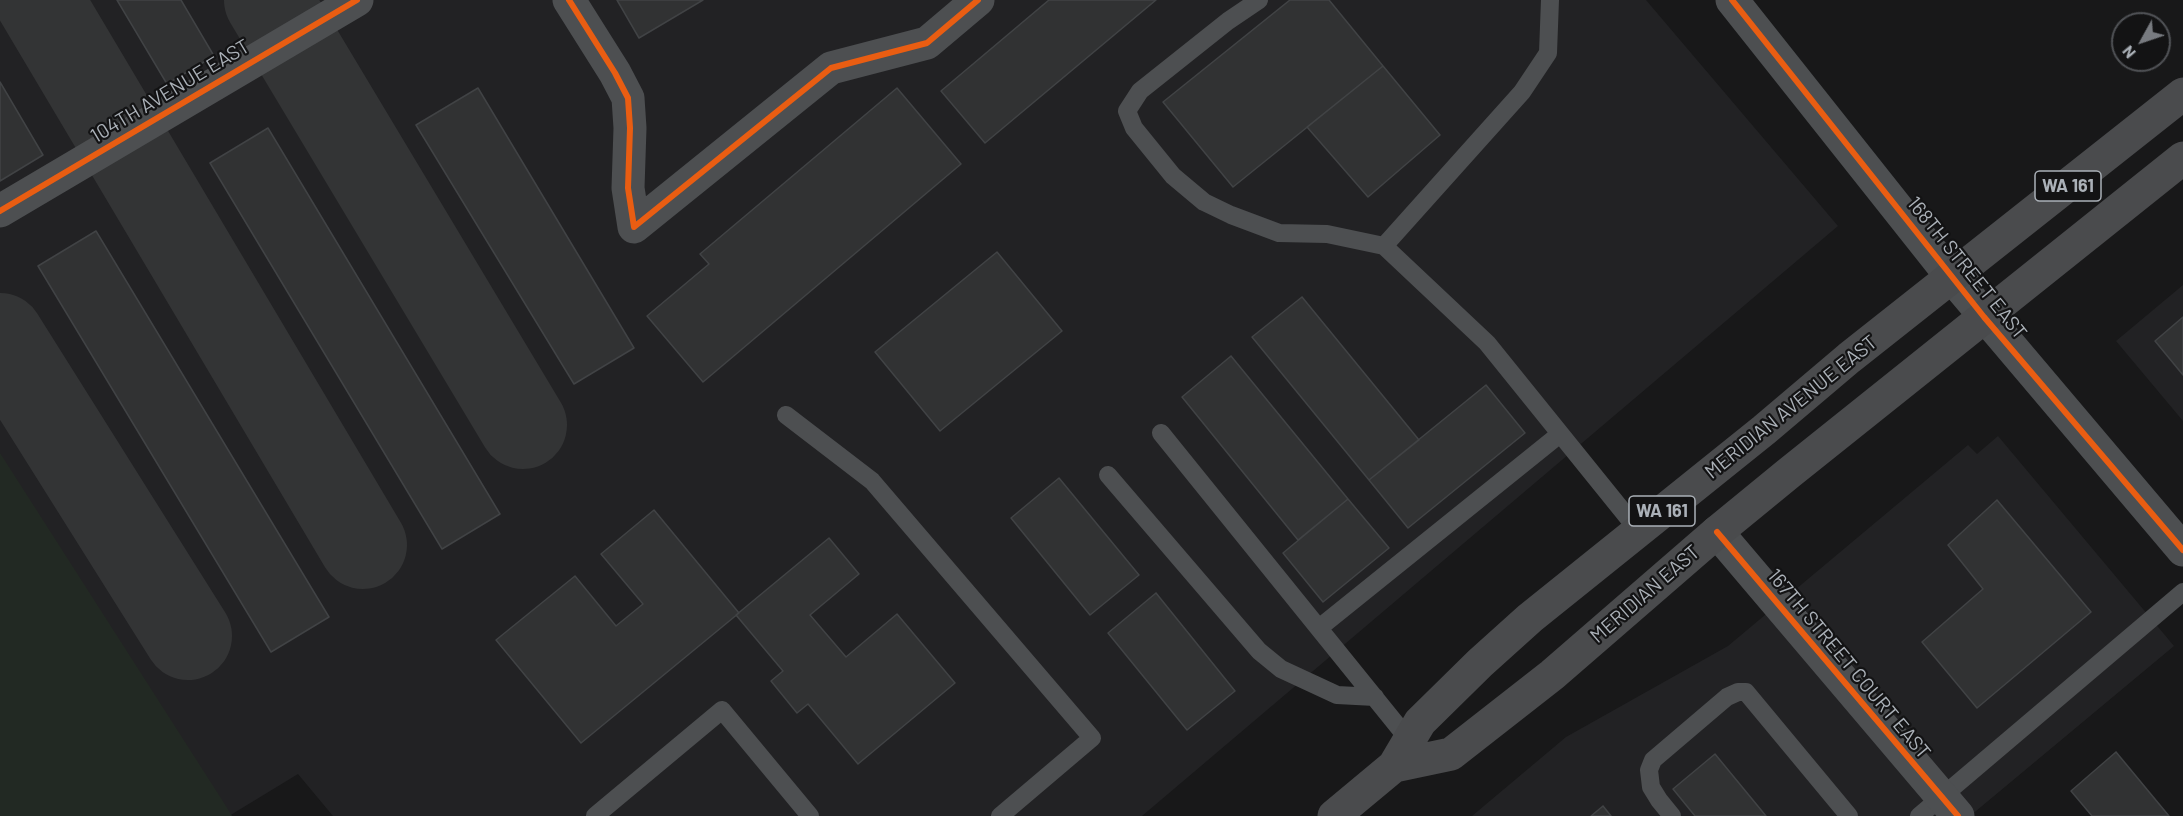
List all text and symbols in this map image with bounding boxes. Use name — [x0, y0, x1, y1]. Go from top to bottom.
north arrow — [2111, 12, 2171, 72]
street label: 104TH AVENUE EAST — [86, 34, 254, 148]
text: N — [2118, 42, 2139, 63]
road number: WA 161 — [2035, 171, 2101, 201]
street label: 168TH STREET EAST — [1902, 192, 2032, 344]
street label: MERIDIAN AVENUE EAST — [1700, 330, 1882, 484]
road number: WA 161 — [1629, 496, 1695, 526]
street label: MERIDIAN EAST — [1585, 540, 1705, 648]
street label: 167TH STREET COURT EAST — [1762, 564, 1936, 764]

